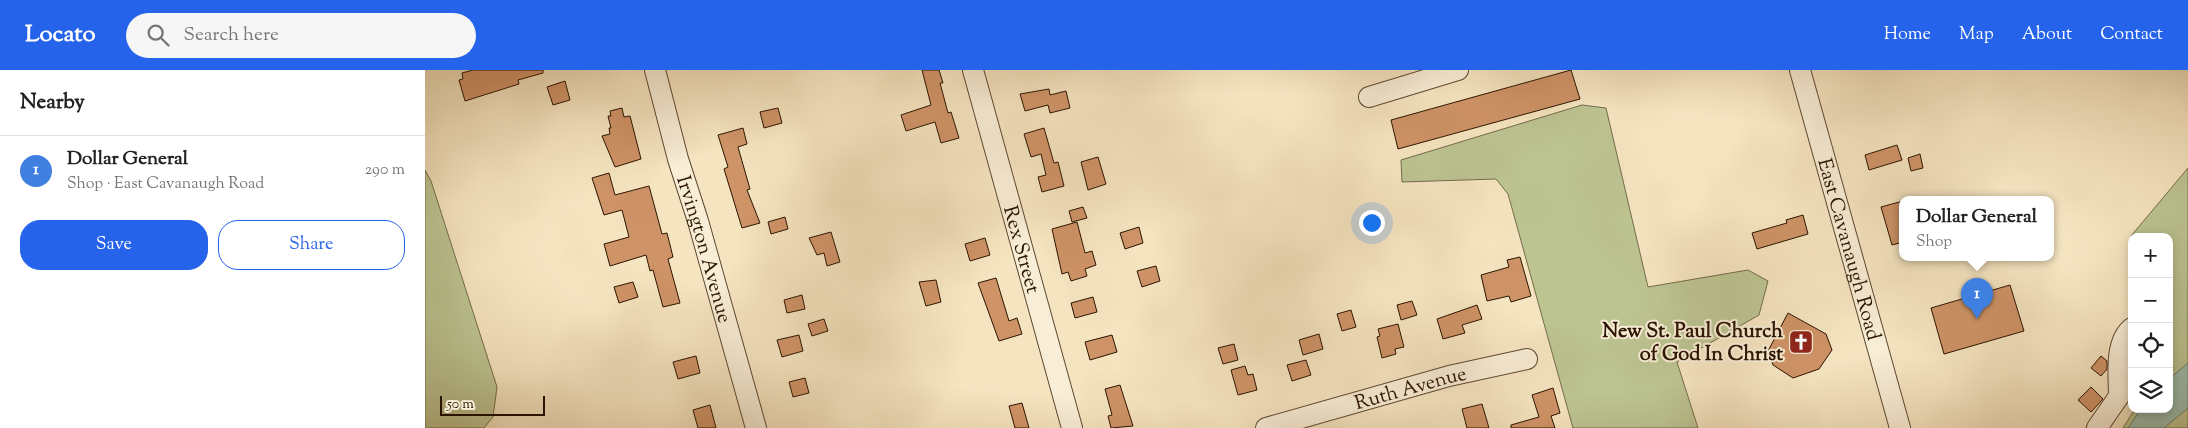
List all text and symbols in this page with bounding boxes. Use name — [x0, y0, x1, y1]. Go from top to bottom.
search box — [126, 13, 476, 58]
text: Locato — [25, 18, 96, 52]
icon: search — [144, 21, 172, 49]
text: Search here — [184, 22, 279, 49]
text: Home — [1884, 22, 1931, 48]
text: Map — [1959, 22, 1994, 48]
text: About — [2022, 22, 2072, 48]
text: Contact — [2100, 22, 2163, 48]
text: Nearby — [20, 88, 85, 118]
text: Dollar General — [67, 146, 188, 173]
street label: East Cavanaugh Road — [1808, 155, 1887, 344]
text: 1 — [33, 159, 39, 182]
text: 290 m — [365, 159, 405, 182]
street label: Irvington Avenue — [667, 172, 738, 327]
text: Shop · East Cavanaugh Road — [67, 173, 264, 196]
popup — [1899, 196, 2054, 261]
street label: Rex Street — [994, 203, 1046, 297]
text: Dollar General — [1916, 204, 2037, 231]
your location — [1359, 210, 1385, 236]
button: Save — [20, 220, 208, 270]
button: Share — [218, 220, 405, 270]
text: Shop — [1916, 231, 1952, 254]
map controls — [2128, 233, 2173, 413]
button: + — [2128, 233, 2173, 278]
pin: 1 — [1961, 278, 1993, 319]
button: − — [2128, 278, 2173, 323]
place label: New St. Paul Church of God In Christ — [1602, 318, 1783, 370]
button: locate — [2128, 323, 2173, 368]
church icon: New St. Paul Church of God In Christ — [1788, 329, 1814, 355]
street label: Ruth Avenue — [1352, 361, 1470, 419]
button: layers — [2128, 368, 2173, 413]
scale bar — [440, 393, 545, 416]
text: 50 m — [447, 395, 474, 415]

